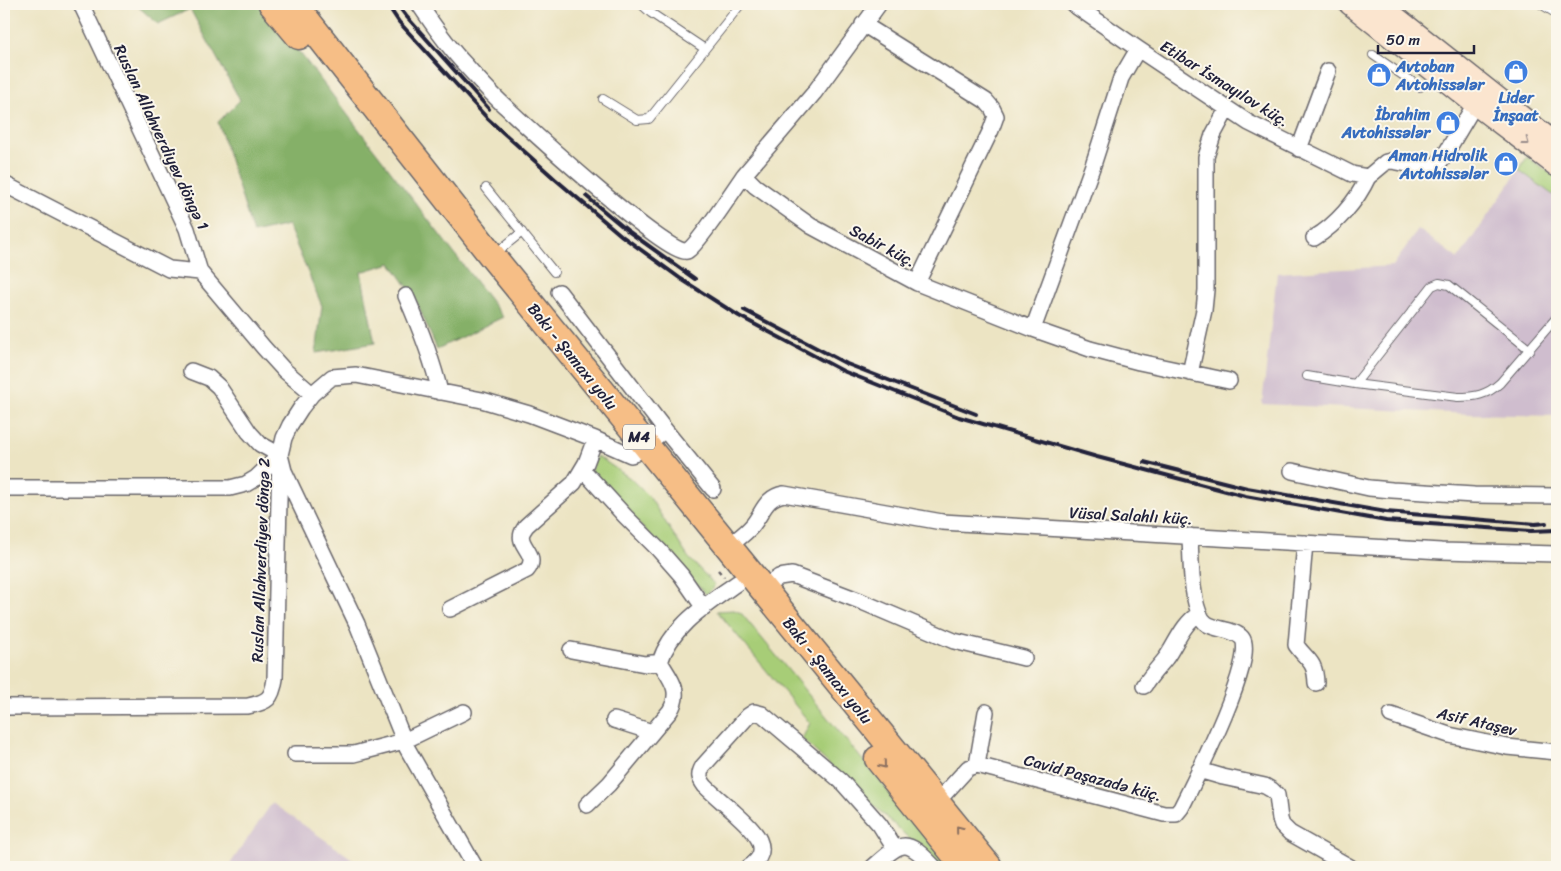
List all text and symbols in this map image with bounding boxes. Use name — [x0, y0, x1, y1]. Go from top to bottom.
scale bar — [1378, 22, 1475, 54]
text: 50 m — [1386, 27, 1421, 53]
street label: Etibar İsmayılov küç. — [1154, 32, 1295, 135]
street label: Ruslan Allahverdiyev döngə 1 — [106, 39, 217, 235]
place label: Avtoban Avtohissələr — [1395, 52, 1486, 99]
shop icon: Lider İnşaat — [1503, 59, 1529, 85]
shop icon: Avtoban Avtohissələr — [1366, 62, 1392, 88]
place label: Lider İnşaat — [1492, 83, 1539, 130]
place label: İbrahim Avtohissələr — [1341, 100, 1431, 147]
shop icon: İbrahim Avtohissələr — [1435, 110, 1461, 136]
one-way arrow — [1520, 136, 1530, 145]
place label: Aman Hidrolik Avtohissələr — [1387, 141, 1489, 188]
shop icon: Aman Hidrolik Avtohissələr — [1493, 151, 1519, 177]
street label: Sabir küç. — [844, 216, 921, 275]
street label: Bakı - Şamaxı yolu — [520, 296, 626, 417]
road number: M4 — [623, 424, 655, 450]
street label: Ruslan Allahverdiyev döngə 2 — [242, 457, 279, 663]
street label: Vüsal Salahlı küç. — [1069, 498, 1193, 533]
street label: Bakı - Şamaxı yolu — [775, 610, 881, 731]
street label: Asif Ataşev — [1433, 698, 1521, 745]
street label: Cavid Paşazadə küç. — [1021, 745, 1165, 810]
one-way arrow — [878, 759, 886, 768]
one-way arrow — [956, 826, 964, 835]

